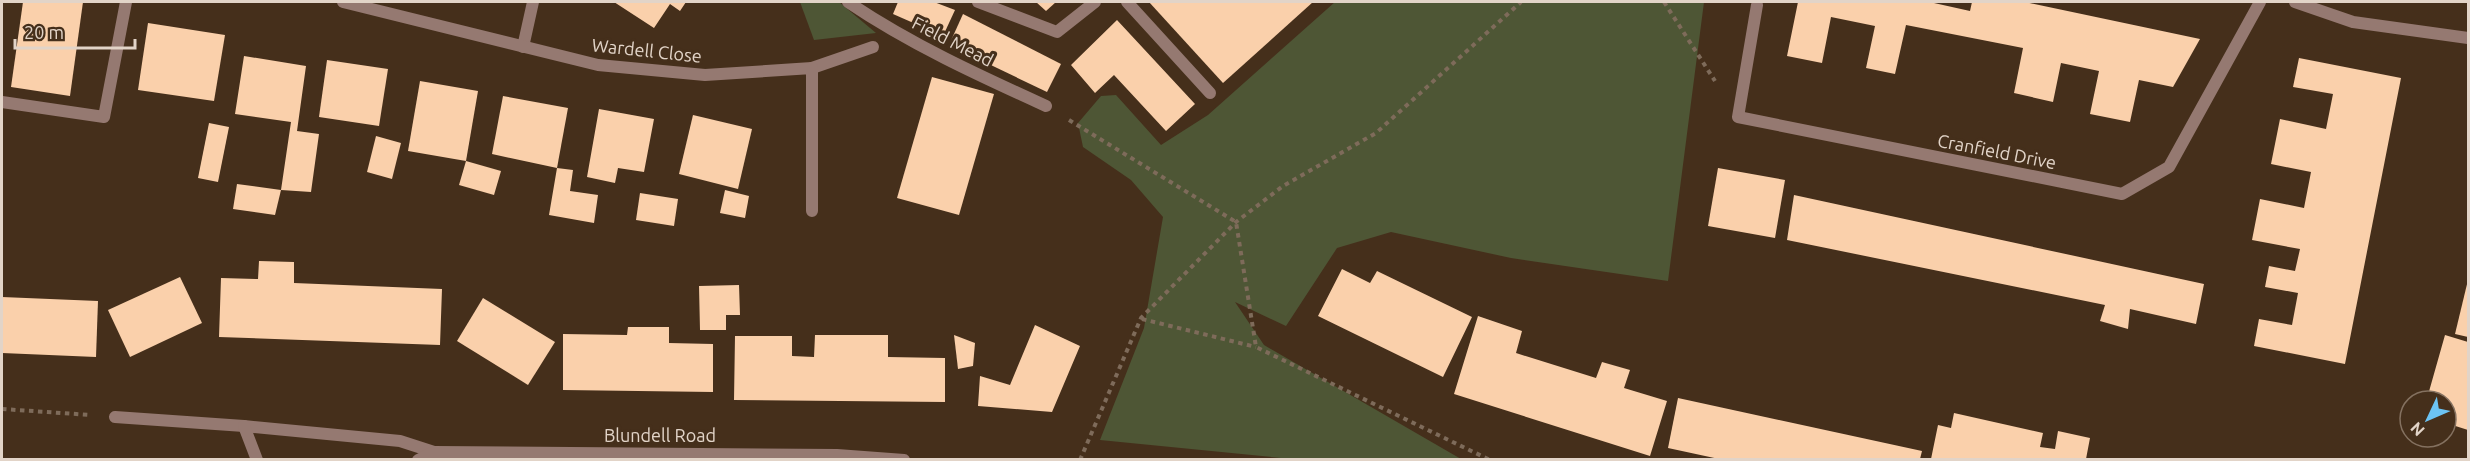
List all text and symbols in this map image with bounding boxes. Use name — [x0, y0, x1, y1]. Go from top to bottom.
scale bar — [15, 12, 135, 50]
street label: Field Mead — [909, 12, 997, 70]
text: 20 m — [24, 22, 64, 42]
street label: Wardell Close — [591, 34, 703, 66]
street label: Cranfield Drive — [1936, 130, 2058, 172]
north arrow — [2398, 389, 2458, 449]
text: N — [2407, 419, 2428, 440]
street label: Blundell Road — [604, 425, 716, 445]

